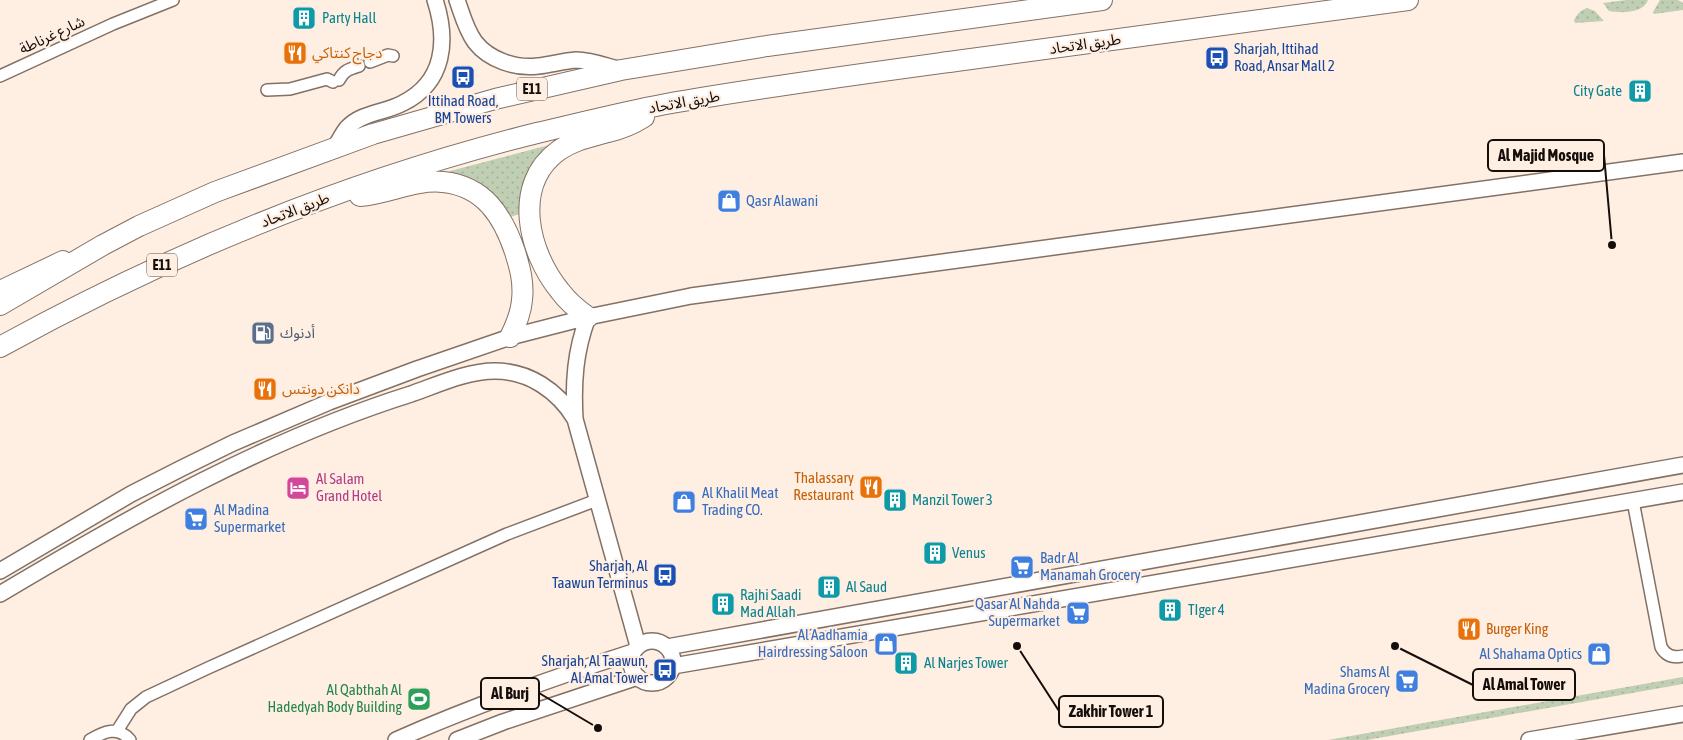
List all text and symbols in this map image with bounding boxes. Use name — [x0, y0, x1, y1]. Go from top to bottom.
building icon: Party Hall — [291, 5, 317, 31]
place label: Party Hall — [322, 9, 377, 26]
street label: شارع غرناطة — [16, 12, 89, 61]
street label: طريق الاتحاد — [1048, 30, 1122, 59]
restaurant icon: دجاج كنتاكي — [282, 40, 308, 66]
place label: Sharjah, Ittihad Road, Ansar Mall 2 — [1234, 40, 1335, 74]
place label: دجاج كنتاكي — [312, 44, 383, 65]
bus stop icon: Sharjah, Ittihad Road, Ansar Mall 2 — [1204, 45, 1230, 71]
bus stop icon: Ittihad Road, BM Towers — [450, 64, 476, 90]
road number: E11 — [517, 78, 547, 100]
building icon: City Gate — [1627, 78, 1653, 104]
place label: City Gate — [1573, 82, 1622, 99]
street label: طريق الاتحاد — [647, 87, 721, 118]
place label: Ittihad Road, BM Towers — [428, 92, 499, 126]
callout: Al Majid Mosque — [1488, 140, 1604, 171]
text: Al Majid Mosque — [1497, 146, 1594, 164]
shop icon: Qasr Alawani — [716, 188, 742, 214]
street label: طريق الاتحاد — [258, 189, 332, 232]
place label: Qasr Alawani — [746, 192, 818, 209]
road number: E11 — [147, 254, 177, 276]
fuel station icon: أدنوك — [250, 320, 276, 346]
place label: أدنوك — [280, 324, 315, 342]
restaurant icon: دانكن دونتس — [252, 376, 278, 402]
place label: دانكن دونتس — [282, 380, 360, 398]
place label: Thalassary Restaurant — [793, 469, 854, 503]
place label: Al Salam Grand Hotel — [316, 470, 382, 504]
restaurant icon: Thalassary Restaurant — [858, 474, 884, 500]
hotel icon: Al Salam Grand Hotel — [285, 475, 311, 501]
place label: Al Khalil Meat Trading CO. — [702, 484, 779, 518]
building icon: Manzil Tower 3 — [882, 487, 908, 513]
shop icon: Al Khalil Meat Trading CO. — [671, 489, 697, 515]
place label: Manzil Tower 3 — [912, 491, 993, 508]
place label: Al Madina Supermarket — [214, 501, 286, 535]
supermarket icon: Al Madina Supermarket — [183, 506, 209, 532]
building icon: Venus — [922, 540, 948, 566]
place label: Venus — [952, 544, 986, 561]
place label: Badr Al Manamah Grocery — [1040, 549, 1141, 583]
supermarket icon: Badr Al Manamah Grocery — [1009, 554, 1035, 580]
place label: Sharjah, Al Taawun Terminus — [552, 557, 648, 591]
bus stop icon: Sharjah, Al Taawun Terminus — [652, 562, 678, 588]
building icon: Al Saud — [816, 574, 842, 600]
place label: Al Saud — [846, 578, 887, 595]
place label: Rajhi Saadi Mad Allah — [740, 586, 802, 620]
building icon: Rajhi Saadi Mad Allah — [710, 591, 736, 617]
place label: Qasar Al Nahda Supermarket — [975, 595, 1060, 629]
building icon: TIger 4 — [1157, 597, 1183, 623]
supermarket icon: Qasar Al Nahda Supermarket — [1065, 600, 1091, 626]
place label: TIger 4 — [1188, 601, 1225, 618]
restaurant icon: Burger King — [1456, 616, 1482, 642]
place label: Burger King — [1486, 620, 1549, 637]
place label: Al Aadhamia Hairdressing Saloon — [758, 626, 868, 660]
shop icon: Al Aadhamia Hairdressing Saloon — [873, 631, 899, 657]
shop icon: Al Shahama Optics — [1586, 641, 1612, 667]
place label: Al Shahama Optics — [1480, 645, 1582, 662]
building icon: Al Narjes Tower — [893, 650, 919, 676]
place label: Sharjah, Al Taawun, Al Amal Tower — [542, 652, 649, 686]
place label: Al Narjes Tower — [924, 654, 1008, 671]
bus stop icon: Sharjah, Al Taawun, Al Amal Tower — [652, 657, 678, 683]
place label: Shams Al Madina Grocery — [1304, 663, 1390, 697]
supermarket icon: Shams Al Madina Grocery — [1394, 668, 1420, 694]
callout: Al Amal Tower — [1473, 669, 1575, 700]
text: Al Amal Tower — [1482, 675, 1565, 693]
callout: Al Burj — [481, 678, 539, 709]
place label: Al Qabthah Al Hadedyah Body Building — [268, 681, 403, 715]
text: Al Burj — [490, 684, 529, 702]
sports icon: Al Qabthah Al Hadedyah Body Building — [406, 686, 432, 712]
callout: Zakhir Tower 1 — [1059, 696, 1163, 727]
text: Zakhir Tower 1 — [1069, 702, 1154, 720]

